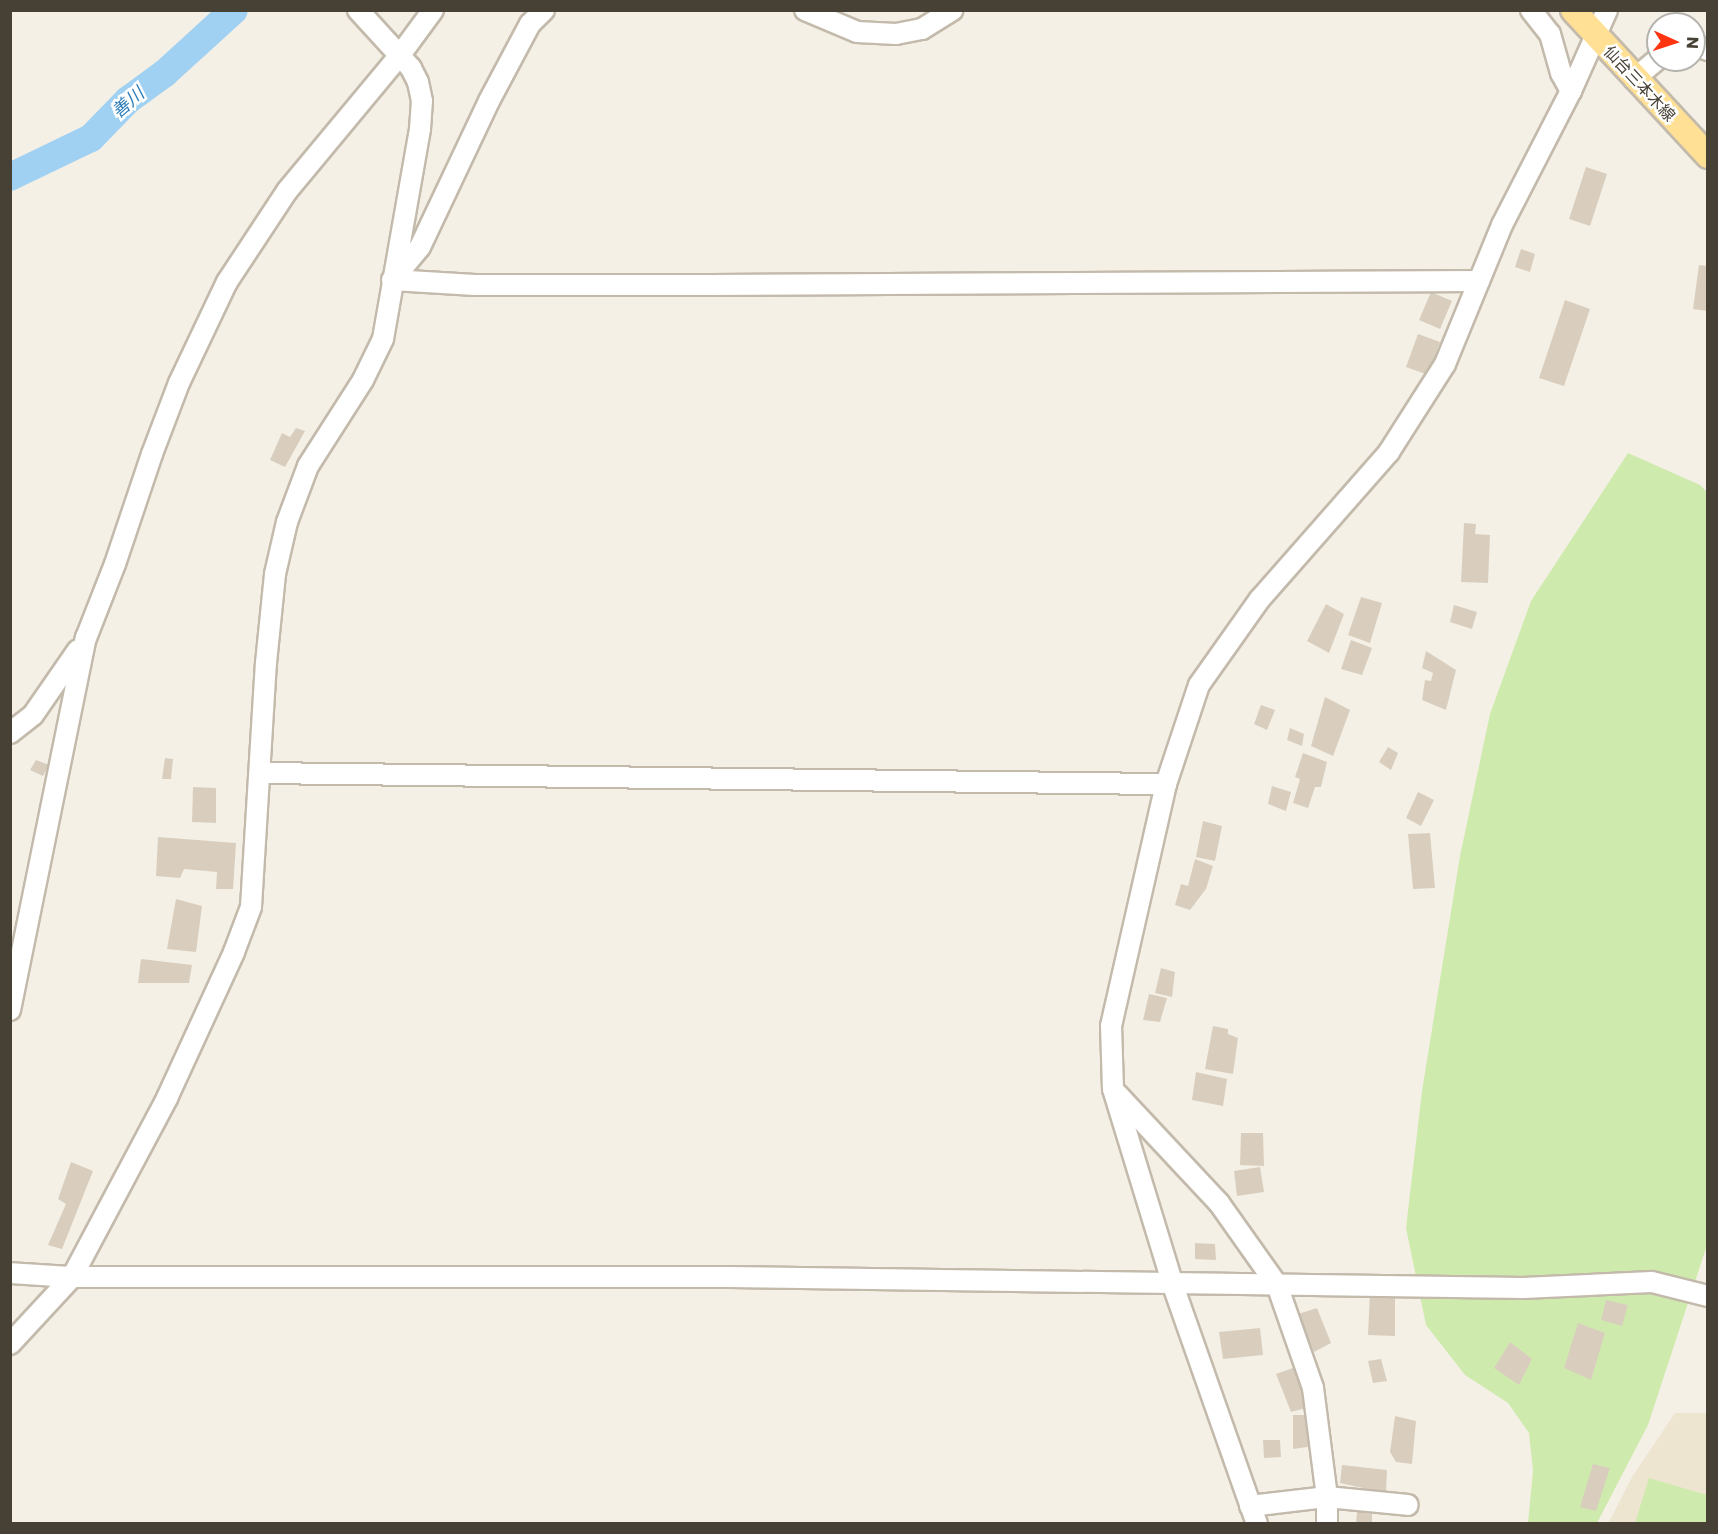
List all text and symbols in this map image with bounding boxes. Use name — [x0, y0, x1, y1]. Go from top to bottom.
north arrow — [1646, 12, 1706, 72]
text: N — [1681, 36, 1704, 49]
street label: 仙台三本木線 — [1599, 42, 1679, 126]
water label: 善川 — [107, 83, 149, 123]

